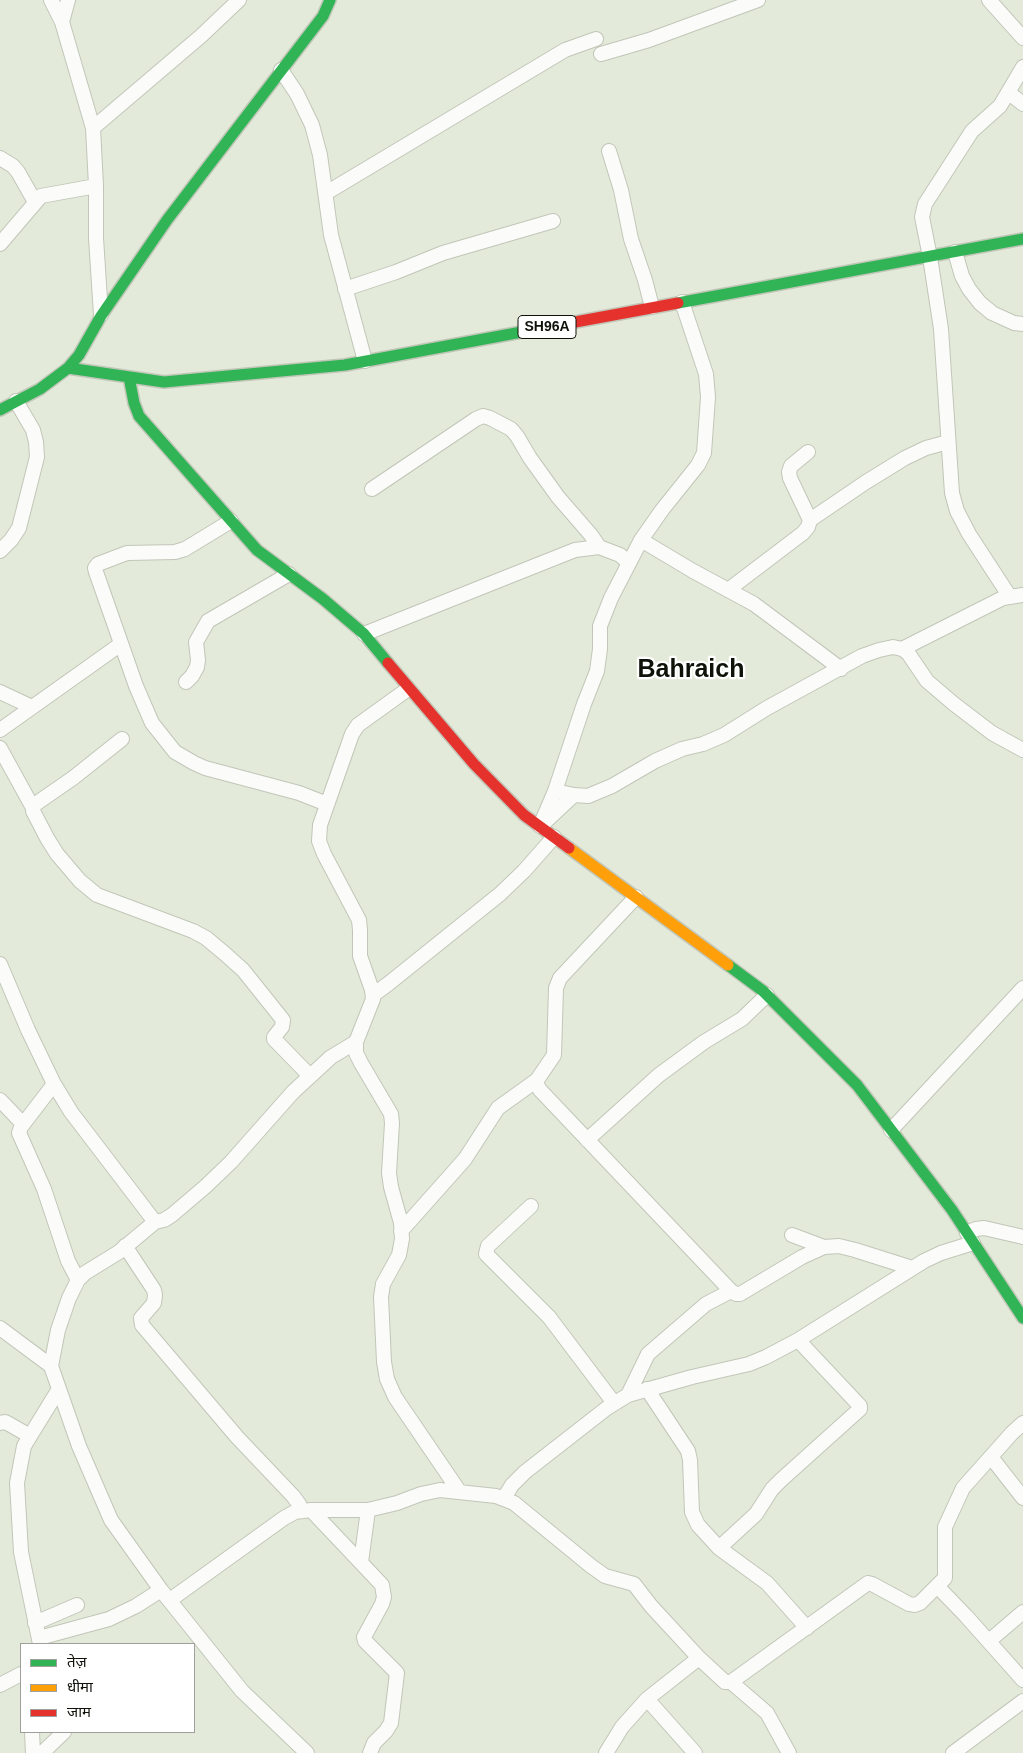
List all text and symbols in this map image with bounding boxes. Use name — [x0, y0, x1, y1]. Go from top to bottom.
road number: SH96A — [518, 316, 576, 338]
district label: Bahraich — [638, 655, 744, 685]
legend — [20, 1643, 195, 1733]
text: तेज़ — [67, 1653, 87, 1670]
text: धीमा — [67, 1678, 93, 1695]
text: जाम — [67, 1703, 91, 1720]

